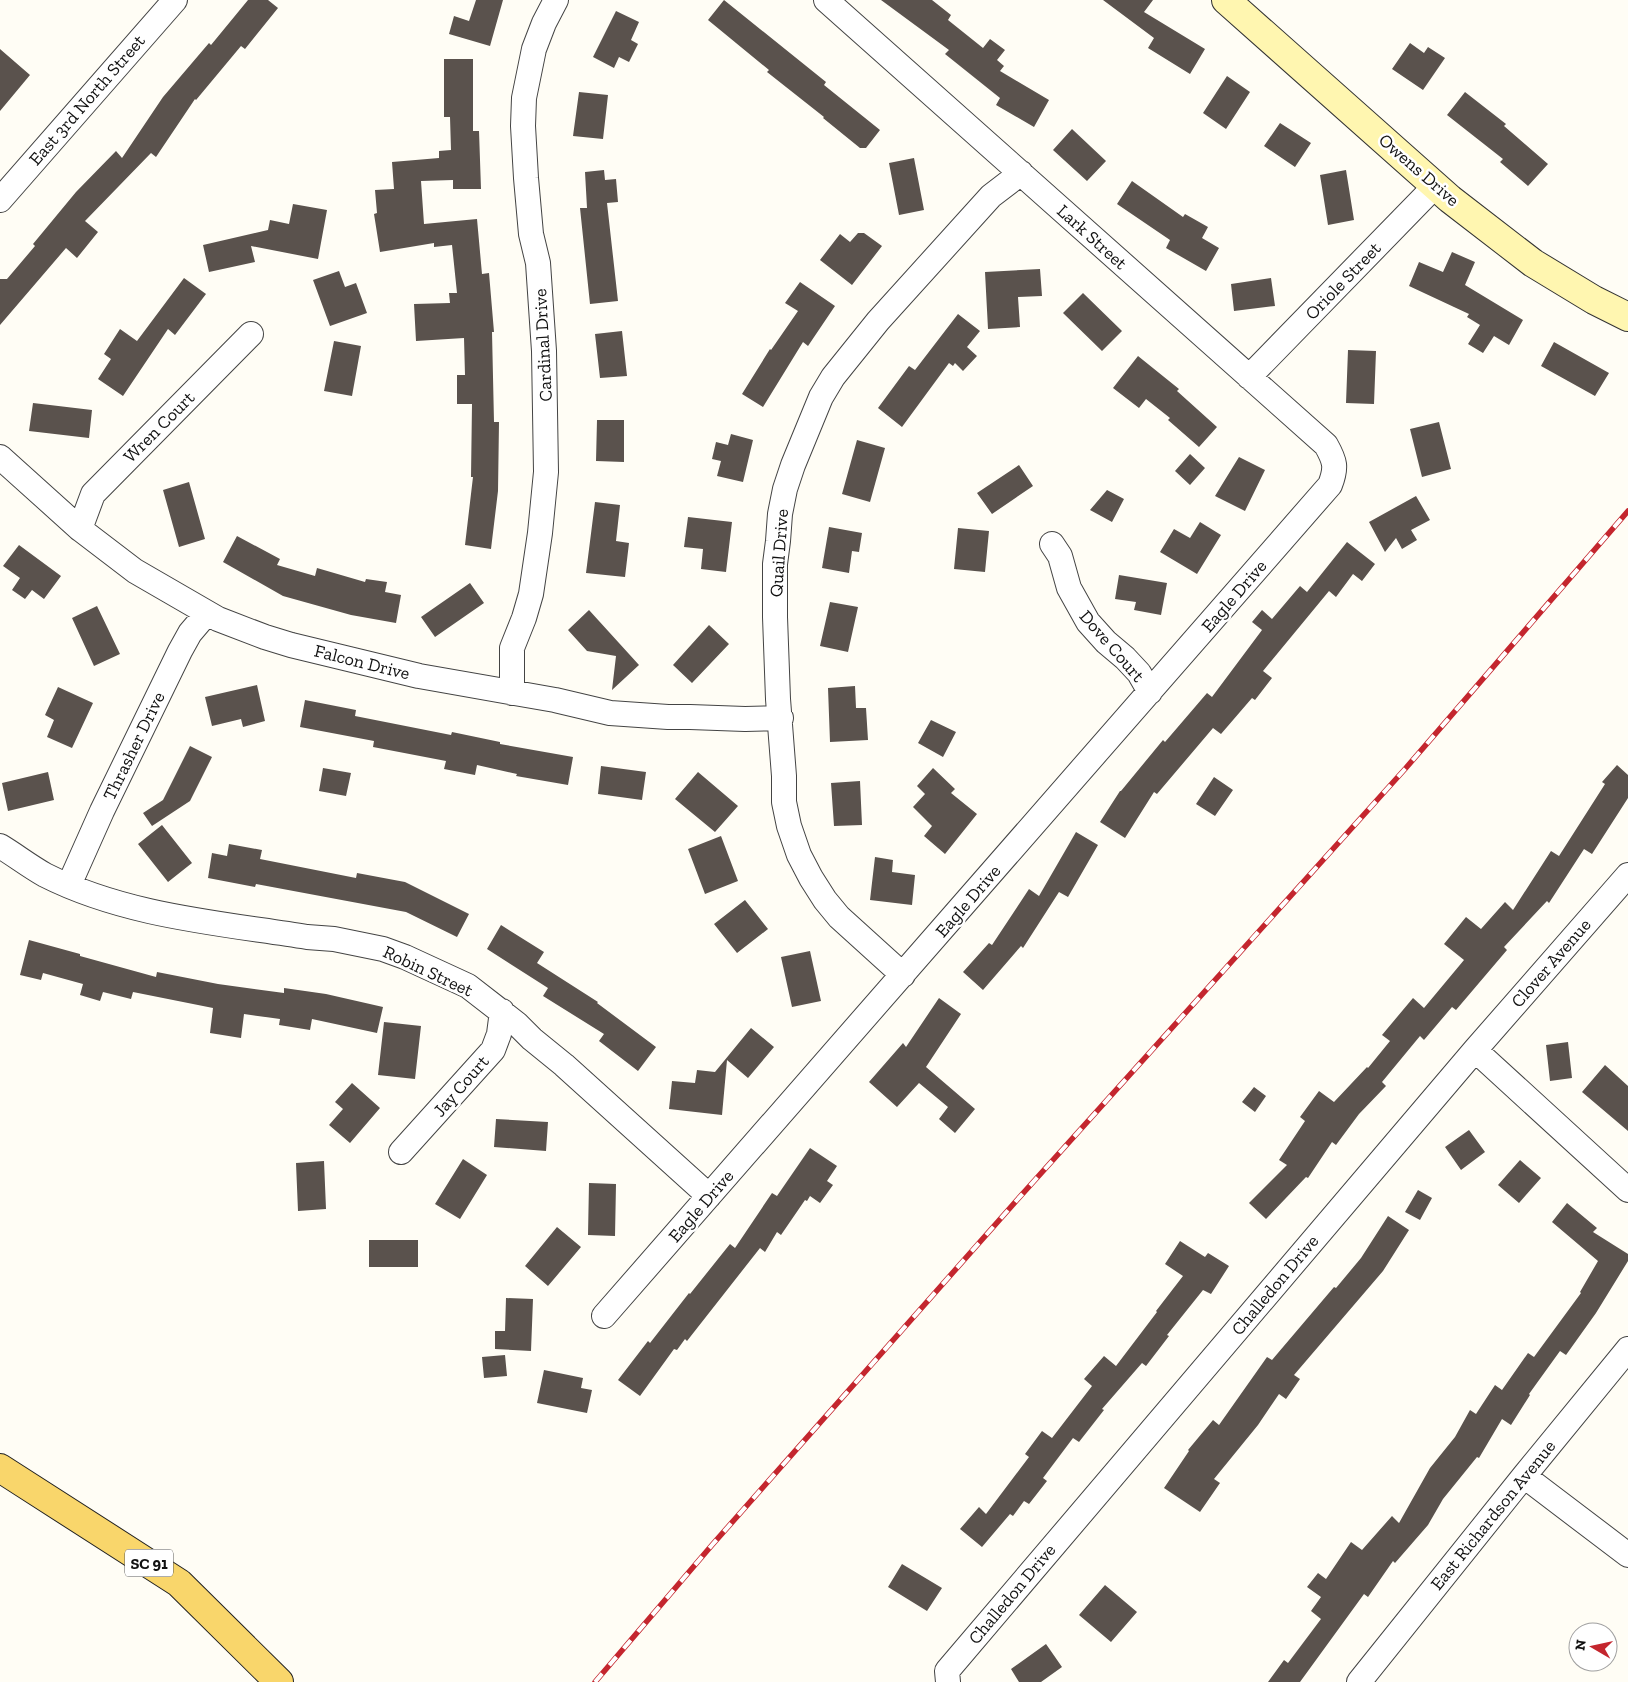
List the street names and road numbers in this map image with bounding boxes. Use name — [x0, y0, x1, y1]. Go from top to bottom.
street label: East 3rd North Street — [24, 30, 150, 170]
street label: Owens Drive — [1374, 129, 1464, 211]
street label: Lark Street — [1052, 200, 1132, 274]
street label: Oriole Street — [1300, 237, 1386, 325]
street label: Cardinal Drive — [529, 288, 557, 402]
street label: Wren Court — [119, 387, 199, 467]
street label: Quail Drive — [765, 508, 793, 598]
street label: Eagle Drive — [1197, 555, 1271, 637]
street label: Dove Court — [1075, 605, 1149, 687]
street label: Falcon Drive — [312, 640, 412, 684]
street label: Thrasher Drive — [98, 688, 170, 804]
street label: Eagle Drive — [931, 860, 1005, 942]
street label: Clover Avenue — [1506, 914, 1596, 1012]
street label: Robin Street — [380, 941, 477, 1002]
street label: Jay Court — [428, 1051, 494, 1121]
street label: Eagle Drive — [664, 1165, 738, 1247]
street label: Challedon Drive — [1227, 1230, 1323, 1340]
street label: East Richardson Avenue — [1426, 1436, 1560, 1594]
street label: Challedon Drive — [964, 1539, 1060, 1649]
road number: SC 91 — [125, 1550, 173, 1576]

